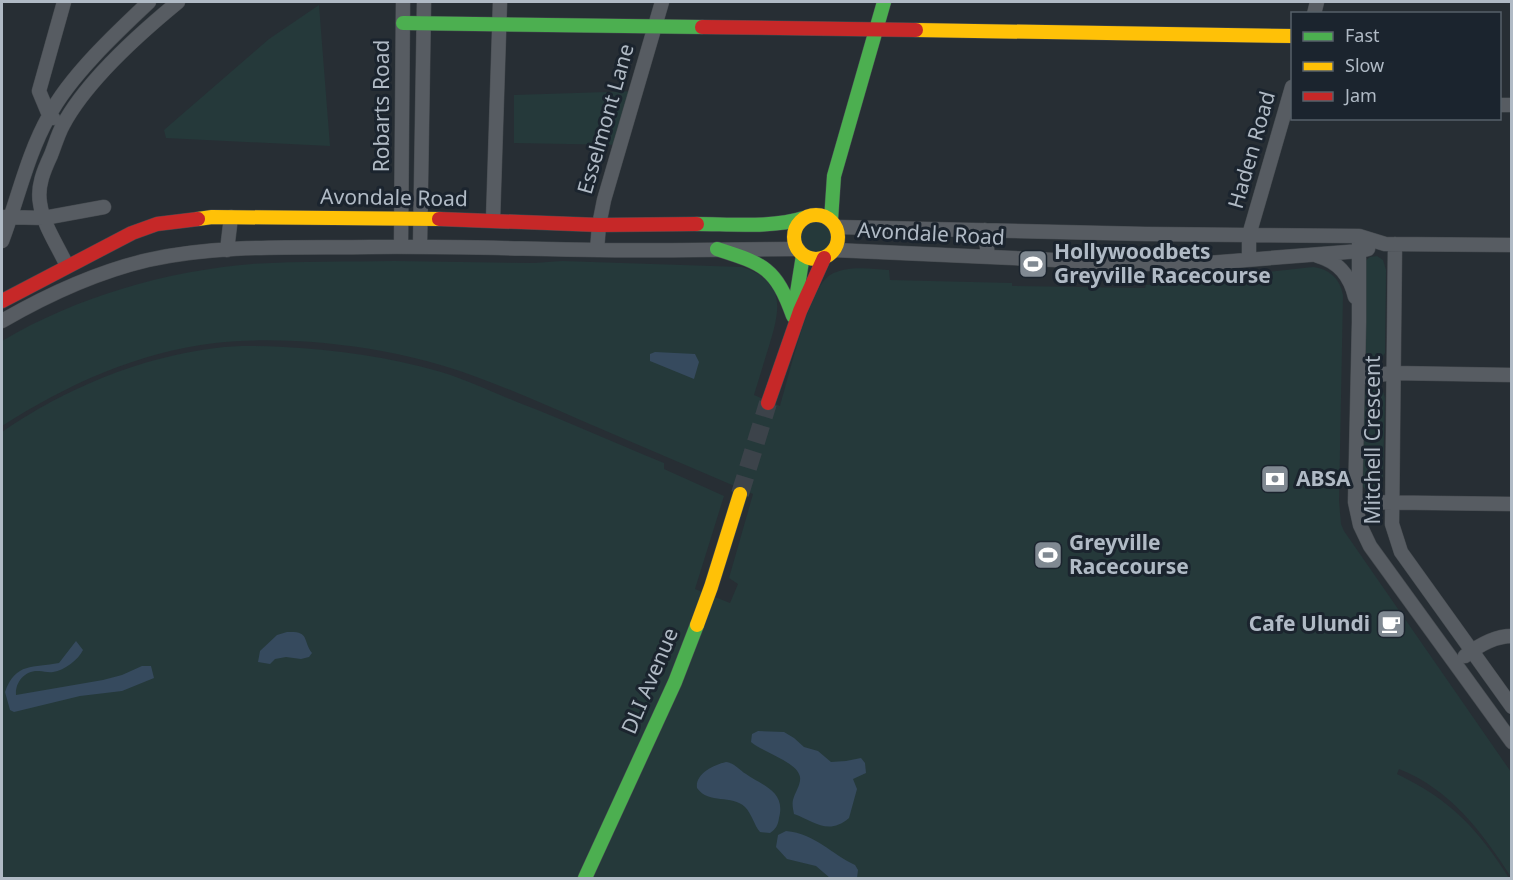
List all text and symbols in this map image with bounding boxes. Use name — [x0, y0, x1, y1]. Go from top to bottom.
legend — [1291, 12, 1501, 120]
text: Fast — [1345, 23, 1380, 47]
street label: Robarts Road — [367, 40, 395, 172]
street label: Esselmont Lane — [570, 40, 640, 197]
text: Slow — [1345, 53, 1384, 77]
text: Jam — [1343, 83, 1377, 107]
street label: Haden Road — [1221, 88, 1281, 212]
street label: Avondale Road — [320, 182, 468, 212]
street label: Avondale Road — [857, 215, 1006, 251]
place label: Hollywoodbets Greyville Racecourse — [1054, 237, 1271, 289]
sports icon: Hollywoodbets Greyville Racecourse — [1017, 248, 1049, 280]
street label: Mitchell Crescent — [1358, 355, 1386, 525]
bank icon: ABSA — [1259, 463, 1291, 495]
place label: ABSA — [1296, 464, 1351, 492]
place label: Greyville Racecourse — [1069, 528, 1189, 580]
sports icon: Greyville Racecourse — [1032, 539, 1064, 571]
cafe icon: Cafe Ulundi — [1375, 608, 1407, 640]
place label: Cafe Ulundi — [1249, 609, 1370, 637]
street label: DLI Avenue — [614, 623, 684, 738]

